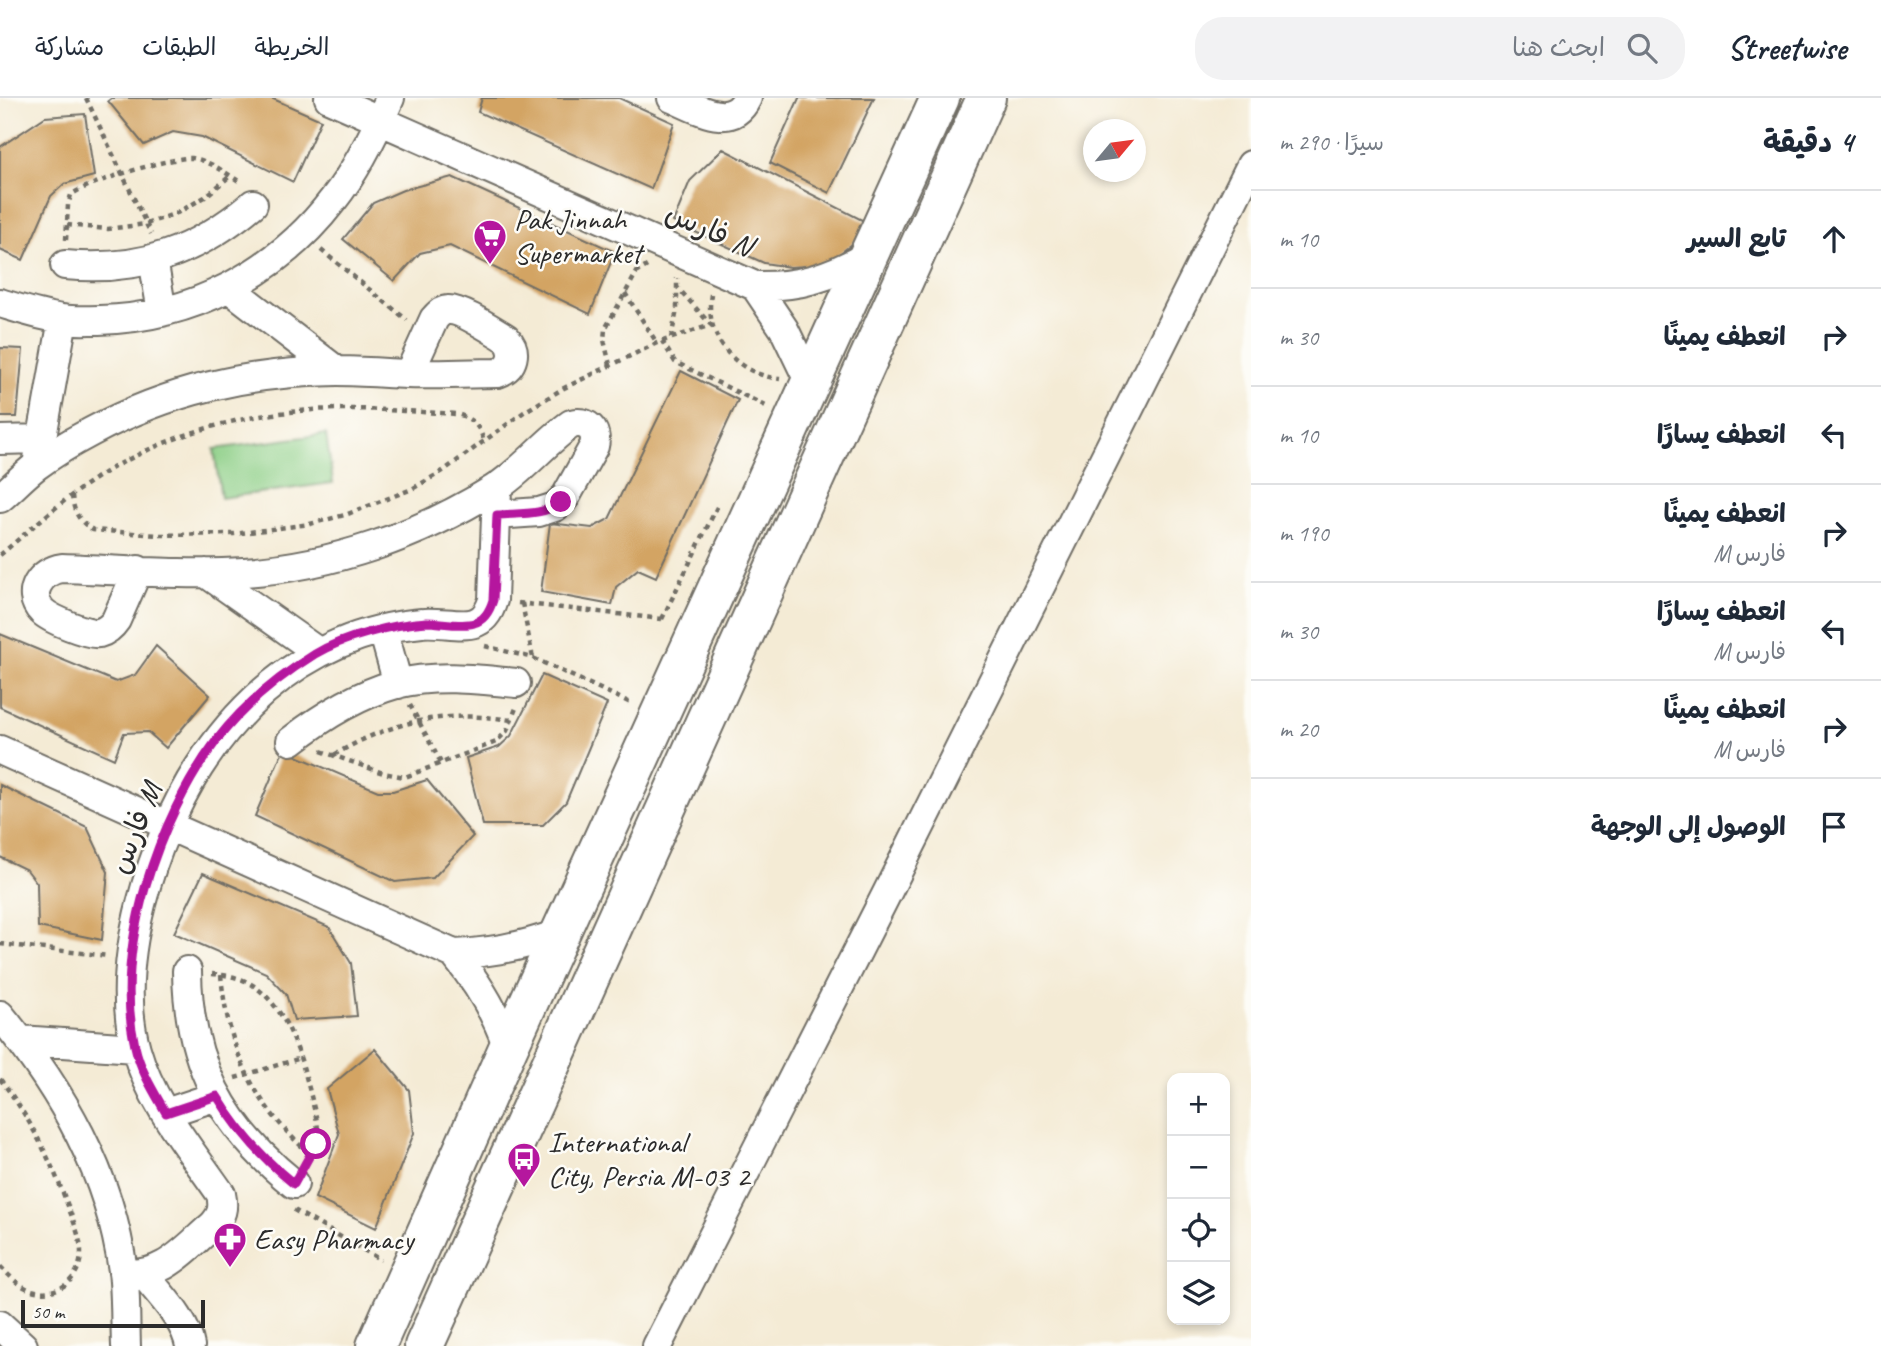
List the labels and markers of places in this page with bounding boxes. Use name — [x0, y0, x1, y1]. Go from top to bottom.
place label: Pak Jinnah Supermarket — [514, 200, 646, 272]
supermarket icon: Pak Jinnah Supermarket — [471, 217, 509, 266]
place label: International City, Persia M-03 2 — [548, 1123, 752, 1195]
bus stop icon: International City, Persia M-03 2 — [505, 1140, 543, 1189]
pharmacy icon: Easy Pharmacy — [211, 1220, 249, 1269]
place label: Easy Pharmacy — [254, 1220, 416, 1258]

